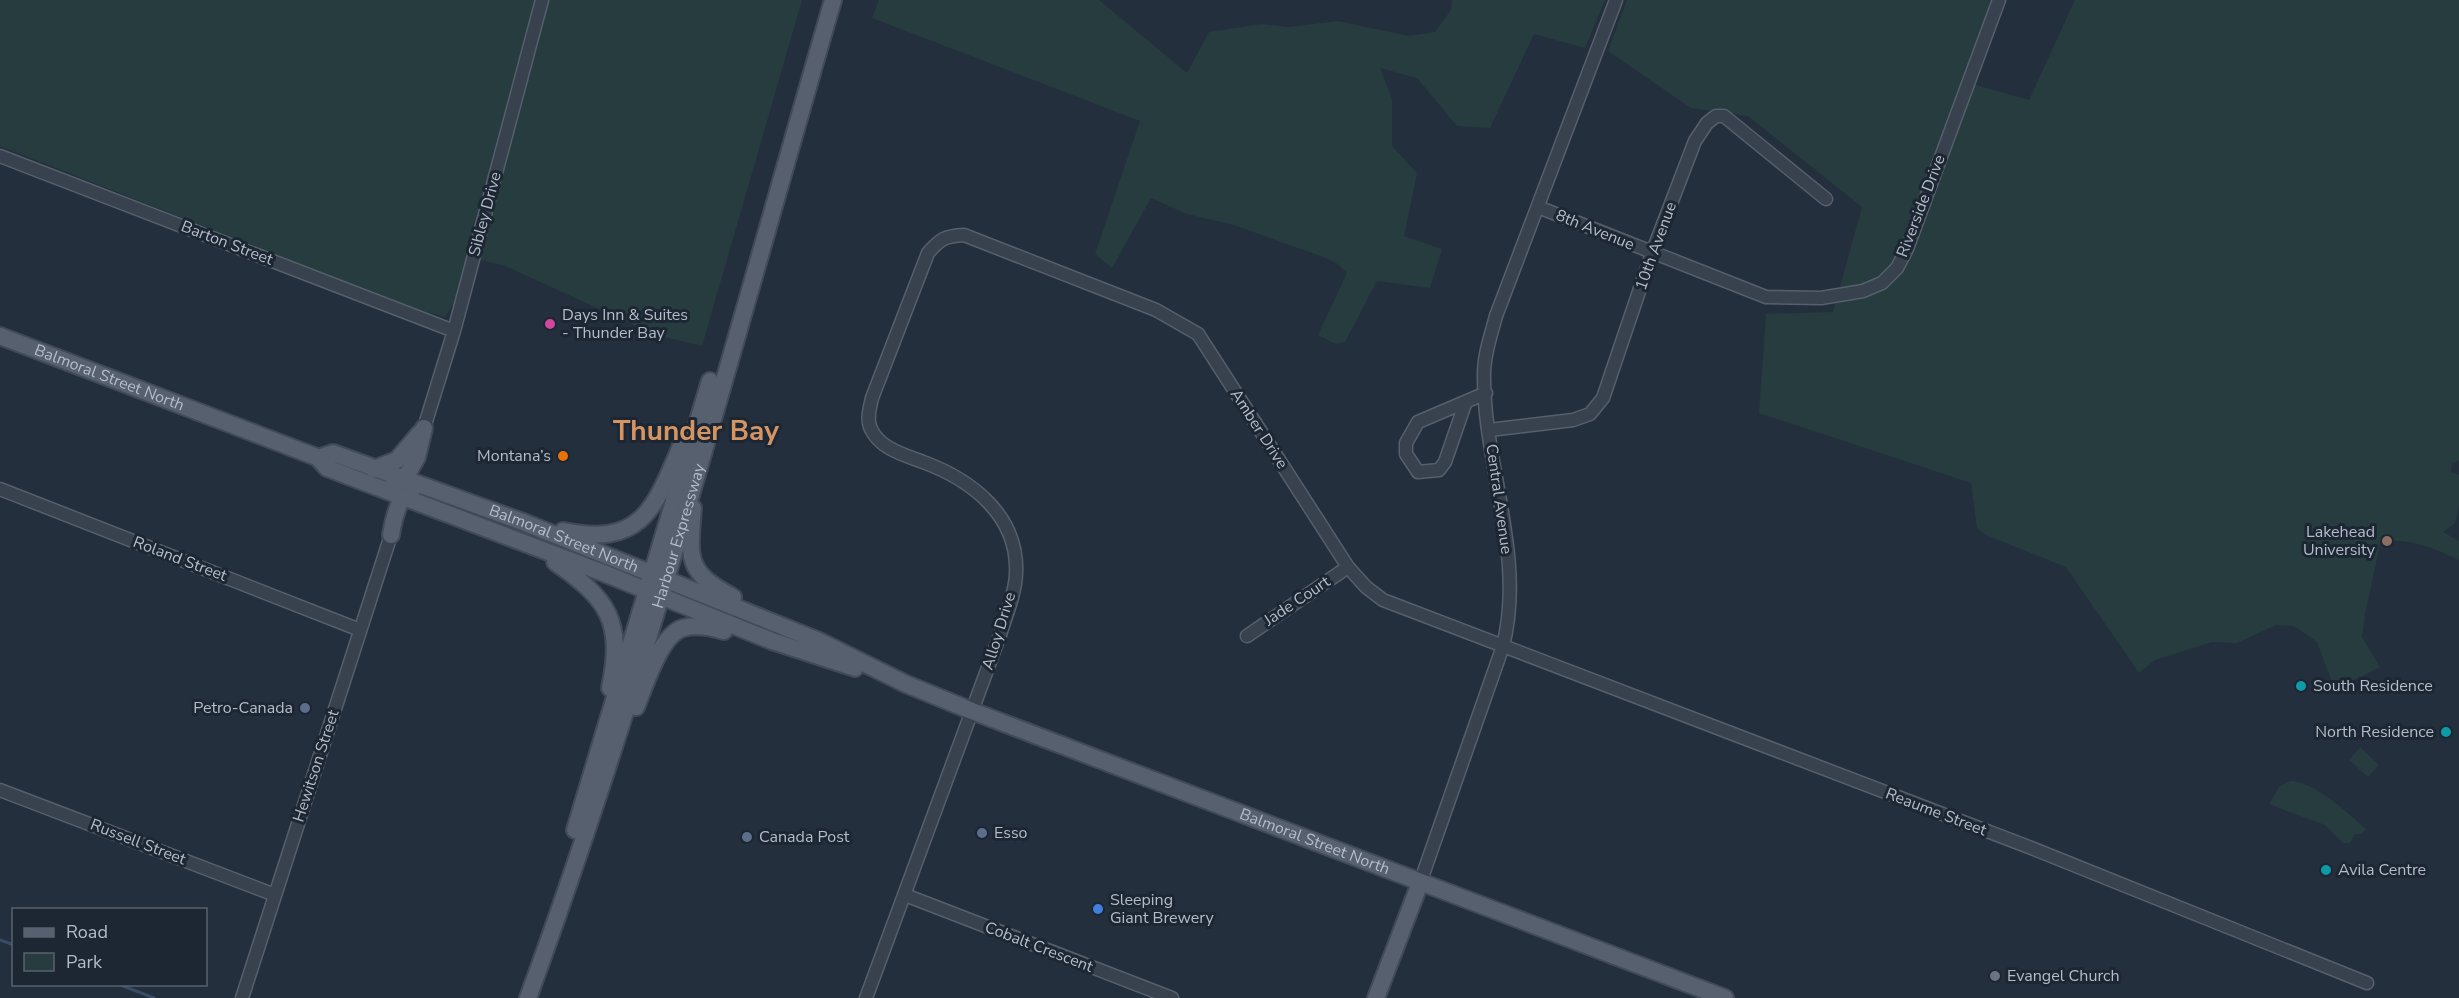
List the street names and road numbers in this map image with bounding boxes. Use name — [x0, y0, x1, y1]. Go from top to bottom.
street label: Riverside Drive — [1891, 152, 1951, 260]
street label: Sibley Drive — [463, 170, 507, 258]
street label: 10th Avenue — [1630, 199, 1682, 293]
street label: 8th Avenue — [1552, 204, 1638, 256]
street label: Barton Street — [178, 215, 276, 271]
street label: Balmoral Street North — [31, 339, 188, 416]
street label: Amber Drive — [1225, 385, 1293, 473]
street label: Central Avenue — [1480, 443, 1518, 555]
street label: Harbour Expressway — [647, 460, 711, 611]
street label: Balmoral Street North — [486, 500, 642, 578]
street label: Roland Street — [130, 531, 230, 587]
street label: Jade Court — [1259, 571, 1335, 632]
street label: Alloy Drive — [977, 589, 1021, 673]
street label: Hewitson Street — [287, 707, 345, 825]
street label: Reaume Street — [1882, 783, 1990, 841]
street label: Balmoral Street North — [1236, 803, 1393, 880]
street label: Russell Street — [87, 814, 189, 870]
street label: Cobalt Crescent — [982, 916, 1097, 978]

